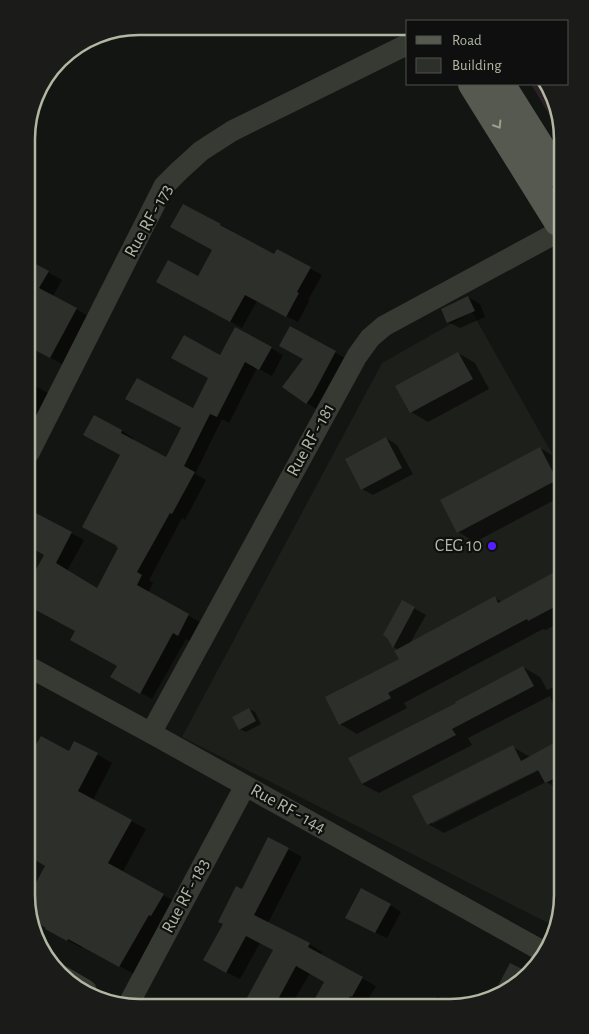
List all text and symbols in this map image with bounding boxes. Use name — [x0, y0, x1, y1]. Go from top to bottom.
legend — [406, 20, 569, 85]
text: Road — [452, 33, 482, 48]
text: Building — [452, 58, 502, 73]
one-way arrow — [492, 120, 501, 129]
street label: Rue RF - 173 — [122, 181, 176, 261]
street label: Rue RF - 181 — [284, 401, 338, 479]
place label: CEG 10 — [435, 537, 482, 555]
marker: CEG 10 — [486, 540, 498, 552]
street label: Rue RF - 144 — [247, 781, 329, 837]
street label: Rue RF - 183 — [159, 856, 213, 936]

